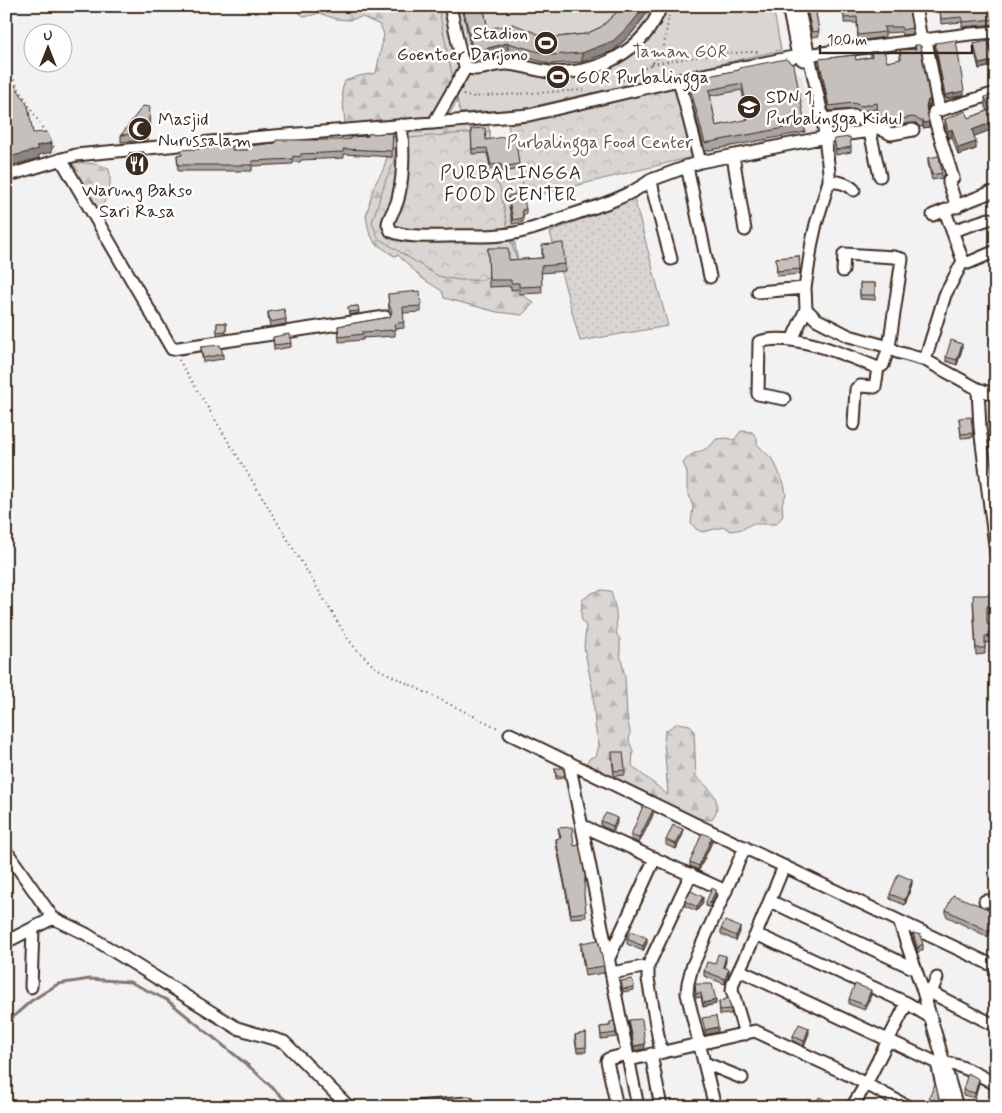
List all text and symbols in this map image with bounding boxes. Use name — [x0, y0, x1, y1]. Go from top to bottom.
north arrow — [22, 22, 72, 72]
place label: Stadion Goentoer Darjono — [397, 22, 528, 67]
scale bar — [820, 22, 972, 54]
text: U — [43, 27, 53, 45]
sports icon: Stadion Goentoer Darjono — [533, 30, 559, 56]
text: 100 m — [827, 31, 867, 51]
park label: Taman GOR — [633, 40, 727, 64]
sports icon: GOR Purbalingga — [545, 64, 571, 90]
place label: GOR Purbalingga — [576, 66, 709, 92]
place label: SDN 1 Purbalingga Kidul — [766, 86, 902, 133]
school or university icon: SDN 1 Purbalingga Kidul — [736, 94, 762, 120]
place label: Masjid Nurussalam — [158, 108, 251, 153]
mosque icon: Masjid Nurussalam — [127, 116, 153, 142]
park label: Purbalingga Food Center — [507, 131, 694, 157]
restaurant icon: Warung Bakso Sari Rasa — [124, 151, 150, 177]
district label: PURBALINGGA FOOD CENTER — [440, 161, 582, 208]
place label: Warung Bakso Sari Rasa — [82, 179, 192, 224]

